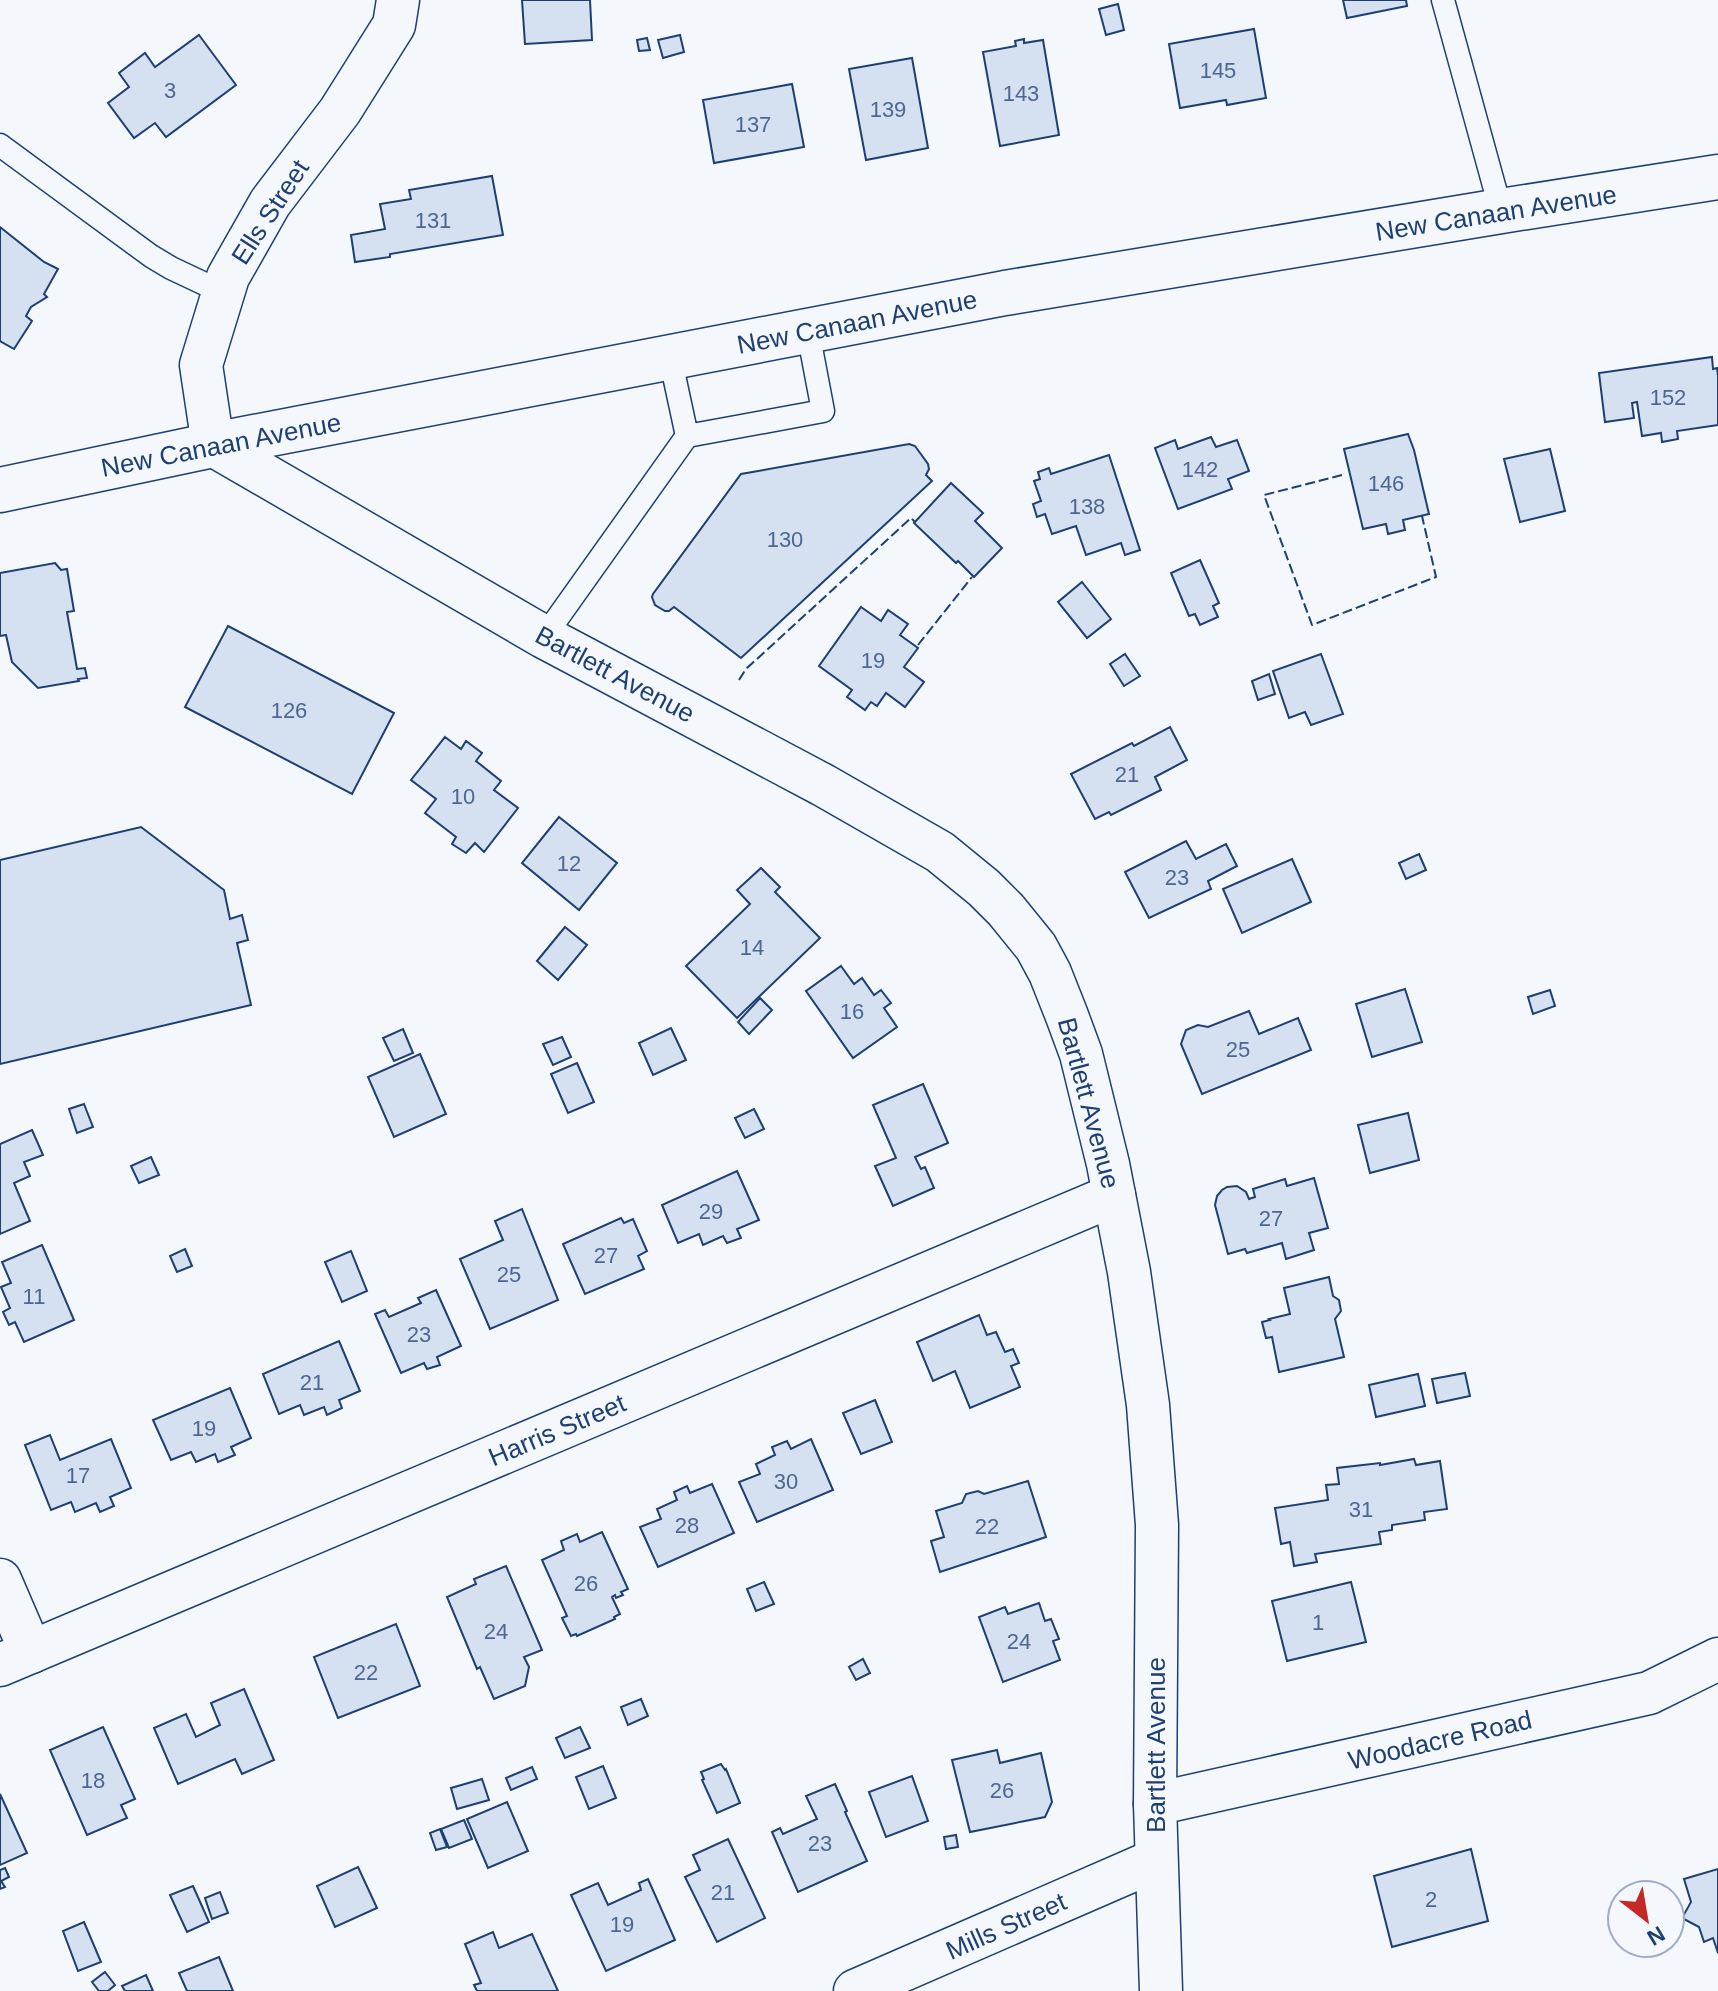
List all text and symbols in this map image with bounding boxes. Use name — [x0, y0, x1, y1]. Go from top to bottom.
house number: 145 — [1200, 58, 1236, 83]
house number: 3 — [164, 78, 176, 103]
house number: 143 — [1003, 81, 1039, 106]
house number: 139 — [870, 97, 906, 122]
house number: 137 — [735, 112, 771, 137]
street label: Ells Street — [225, 154, 315, 270]
street label: New Canaan Avenue — [1373, 179, 1619, 247]
house number: 131 — [415, 208, 451, 233]
street label: New Canaan Avenue — [734, 284, 980, 360]
house number: 152 — [1650, 385, 1686, 410]
street label: New Canaan Avenue — [98, 407, 344, 483]
house number: 142 — [1182, 457, 1218, 482]
house number: 146 — [1368, 471, 1404, 496]
house number: 138 — [1069, 494, 1105, 519]
house number: 130 — [767, 527, 803, 552]
street label: Bartlett Avenue — [530, 619, 700, 729]
house number: 19 — [861, 648, 885, 673]
house number: 126 — [271, 698, 307, 723]
house number: 21 — [1115, 762, 1139, 787]
house number: 10 — [451, 784, 475, 809]
house number: 12 — [557, 851, 581, 876]
house number: 23 — [1165, 865, 1189, 890]
house number: 14 — [740, 935, 764, 960]
house number: 16 — [840, 999, 864, 1024]
street label: Bartlett Avenue — [1052, 1014, 1126, 1192]
house number: 25 — [1226, 1037, 1250, 1062]
house number: 29 — [699, 1199, 723, 1224]
house number: 27 — [1259, 1206, 1283, 1231]
house number: 27 — [594, 1243, 618, 1268]
house number: 25 — [497, 1262, 521, 1287]
house number: 11 — [23, 1284, 45, 1309]
house number: 23 — [407, 1322, 431, 1347]
house number: 21 — [300, 1370, 324, 1395]
street label: Harris Street — [484, 1387, 631, 1472]
house number: 19 — [192, 1416, 216, 1441]
house number: 17 — [66, 1463, 90, 1488]
house number: 30 — [774, 1469, 798, 1494]
house number: 31 — [1349, 1497, 1373, 1522]
house number: 28 — [675, 1513, 699, 1538]
house number: 22 — [975, 1514, 999, 1539]
house number: 26 — [574, 1571, 598, 1596]
house number: 1 — [1312, 1610, 1324, 1635]
house number: 24 — [484, 1619, 508, 1644]
house number: 24 — [1007, 1629, 1031, 1654]
street label: Bartlett Avenue — [1141, 1657, 1171, 1833]
house number: 22 — [354, 1660, 378, 1685]
street label: Woodacre Road — [1345, 1704, 1535, 1776]
house number: 18 — [81, 1768, 105, 1793]
house number: 26 — [990, 1778, 1014, 1803]
house number: 23 — [808, 1831, 832, 1856]
north arrow — [1606, 1879, 1686, 1959]
house number: 21 — [711, 1880, 735, 1905]
street label: Mills Street — [941, 1886, 1072, 1966]
house number: 2 — [1425, 1887, 1437, 1912]
house number: 19 — [610, 1912, 634, 1937]
text: N — [1643, 1921, 1669, 1951]

